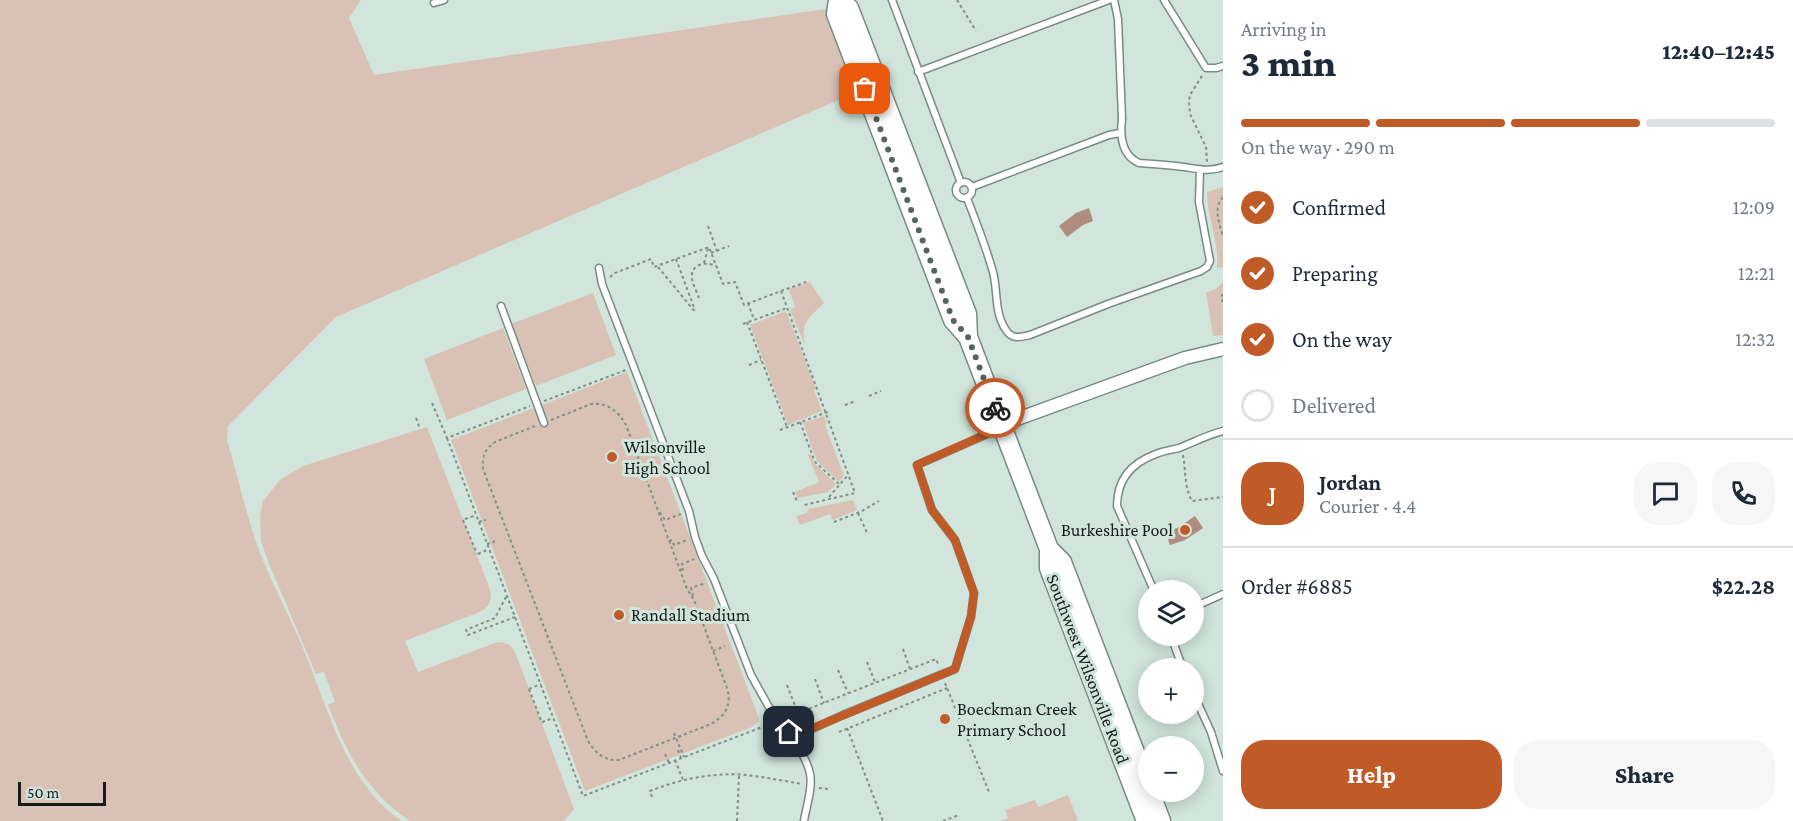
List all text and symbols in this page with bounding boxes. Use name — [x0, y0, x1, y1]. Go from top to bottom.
text: Arriving in — [1241, 18, 1326, 40]
text: 12:40–12:45 — [1662, 39, 1775, 64]
text: 3 min — [1241, 41, 1336, 84]
pin — [839, 63, 890, 114]
icon: bag — [848, 72, 881, 105]
text: On the way · 290 m — [1241, 136, 1395, 158]
icon: check — [1241, 191, 1274, 224]
text: Confirmed — [1292, 195, 1386, 220]
text: 12:09 — [1733, 196, 1775, 218]
icon: check — [1241, 257, 1274, 290]
text: Preparing — [1292, 261, 1378, 286]
text: 12:21 — [1738, 262, 1775, 284]
icon: check — [1241, 323, 1274, 356]
text: On the way — [1292, 327, 1392, 352]
text: 12:32 — [1735, 328, 1775, 350]
courier — [965, 378, 1025, 438]
icon: bike — [979, 392, 1012, 425]
text: Delivered — [1292, 393, 1376, 418]
place label: Wilsonville High School — [624, 437, 711, 478]
marker: Wilsonville High School — [605, 450, 619, 464]
button: chat — [1634, 462, 1697, 525]
button: phone — [1712, 462, 1775, 525]
text: Jordan — [1319, 470, 1381, 495]
text: J — [1269, 481, 1276, 506]
text: Courier · 4.4 — [1319, 495, 1416, 517]
place label: Burkeshire Pool — [1061, 520, 1173, 540]
marker: Burkeshire Pool — [1178, 523, 1192, 537]
street label: Southwest Wilsonville Road — [1043, 571, 1134, 767]
text: Order #6885 — [1241, 574, 1353, 599]
text: $22.28 — [1712, 574, 1775, 599]
map controls — [1138, 580, 1204, 802]
button: layers — [1138, 580, 1204, 646]
place label: Randall Stadium — [631, 605, 751, 625]
marker: Randall Stadium — [612, 608, 626, 622]
button: + — [1138, 658, 1204, 724]
place label: Boeckman Creek Primary School — [957, 699, 1077, 740]
pin — [763, 706, 814, 757]
marker: Boeckman Creek Primary School — [938, 712, 952, 726]
icon: home — [772, 715, 805, 748]
button: − — [1138, 736, 1204, 802]
button: Help — [1241, 740, 1502, 809]
button: Share — [1514, 740, 1775, 809]
scale bar — [18, 779, 106, 806]
text: 50 m — [27, 784, 59, 801]

